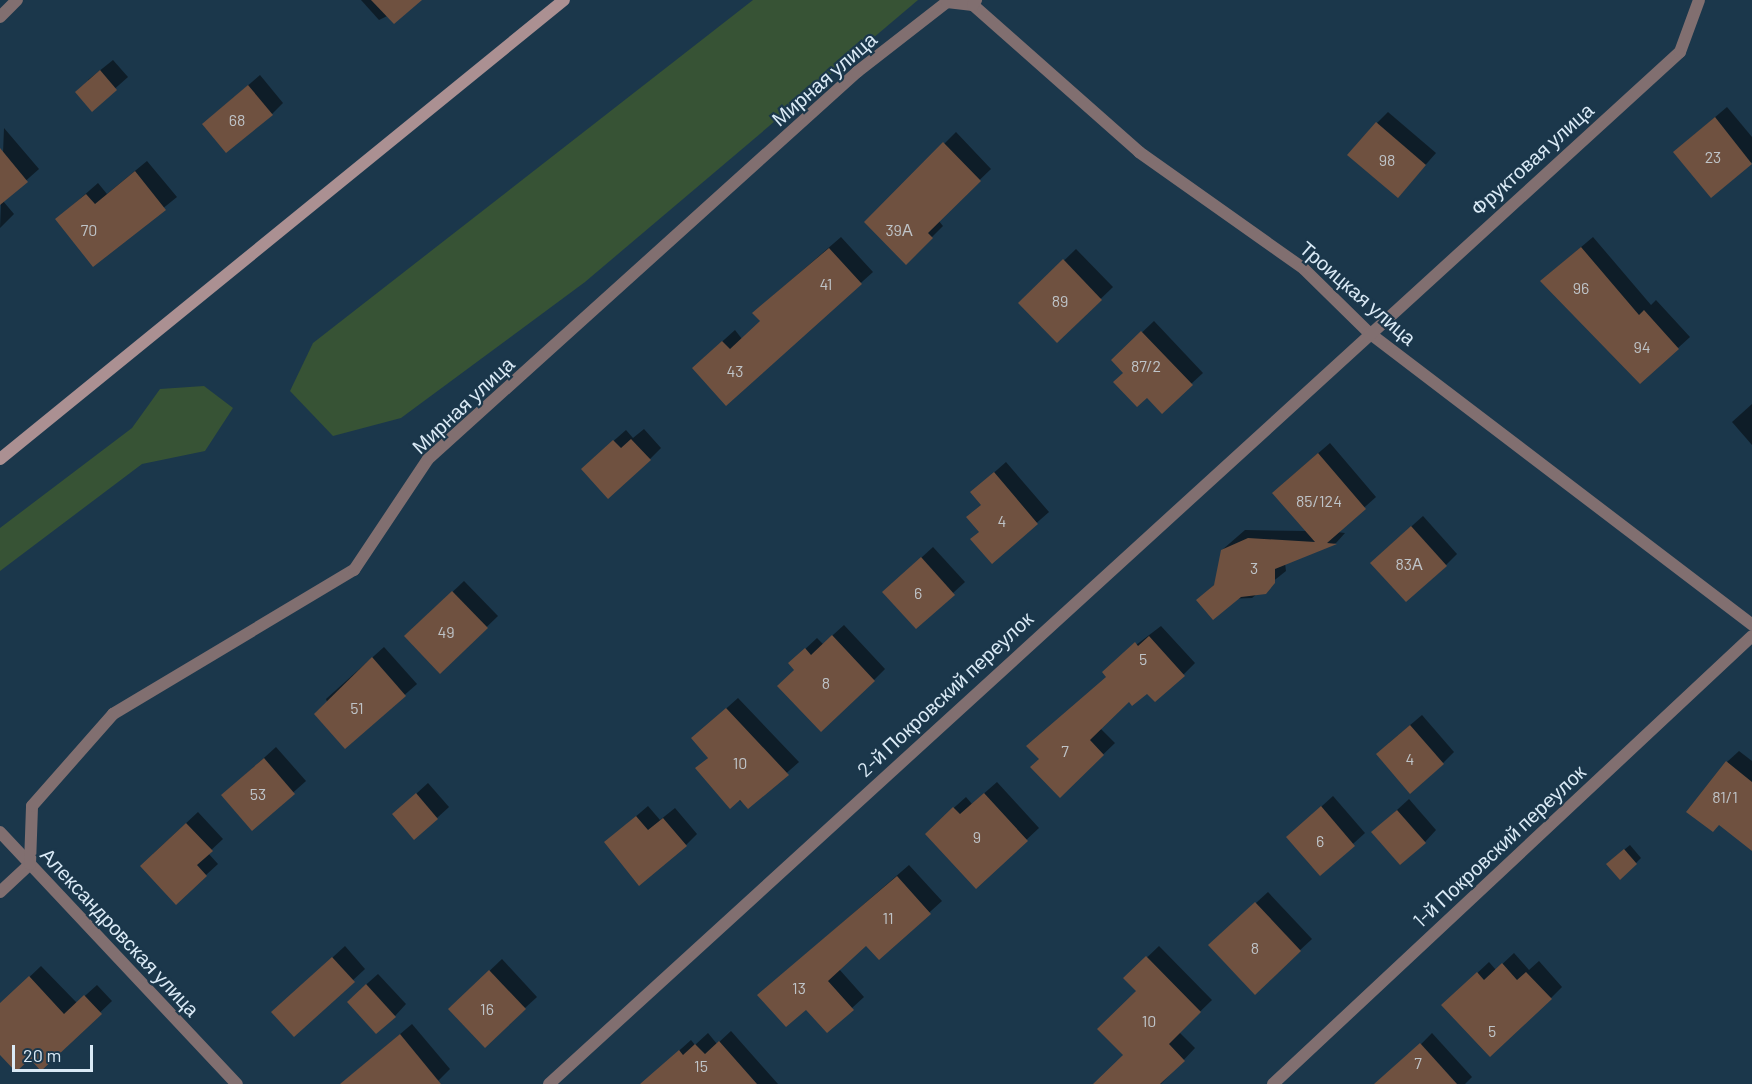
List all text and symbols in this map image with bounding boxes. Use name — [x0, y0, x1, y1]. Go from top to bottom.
street label: Мирная улица — [767, 27, 881, 131]
street label: Фруктовая улица — [1466, 98, 1598, 220]
house number: 68 — [229, 110, 245, 130]
house number: 23 — [1705, 147, 1721, 167]
house number: 98 — [1379, 150, 1395, 170]
house number: 70 — [81, 220, 97, 240]
house number: 39А — [885, 220, 913, 240]
street label: Троицкая улица — [1295, 236, 1421, 350]
house number: 41 — [820, 274, 832, 294]
house number: 96 — [1573, 278, 1589, 298]
house number: 89 — [1052, 291, 1068, 311]
house number: 94 — [1633, 337, 1651, 357]
street label: Мирная улица — [407, 352, 519, 458]
house number: 87/2 — [1131, 356, 1161, 376]
house number: 43 — [726, 361, 744, 381]
house number: 85/124 — [1296, 491, 1342, 511]
house number: 4 — [998, 511, 1006, 531]
house number: 83А — [1395, 554, 1423, 574]
house number: 3 — [1250, 558, 1258, 578]
house number: 6 — [914, 583, 922, 603]
street label: 2-й Покровский переулок — [852, 606, 1038, 782]
house number: 49 — [437, 622, 455, 642]
house number: 5 — [1139, 649, 1147, 669]
house number: 8 — [822, 673, 830, 693]
house number: 51 — [350, 698, 364, 718]
house number: 7 — [1061, 741, 1069, 761]
house number: 4 — [1406, 749, 1414, 769]
house number: 10 — [733, 753, 747, 773]
street label: 1-й Покровский переулок — [1408, 760, 1590, 932]
house number: 53 — [250, 784, 266, 804]
house number: 81/1 — [1712, 787, 1738, 807]
house number: 9 — [973, 827, 981, 847]
house number: 6 — [1316, 831, 1324, 851]
street label: Александровская улица — [36, 843, 204, 1021]
house number: 11 — [882, 908, 894, 928]
house number: 8 — [1251, 938, 1259, 958]
house number: 13 — [792, 978, 806, 998]
house number: 16 — [480, 999, 494, 1019]
house number: 10 — [1142, 1011, 1156, 1031]
house number: 5 — [1488, 1021, 1496, 1041]
scale bar — [15, 1033, 96, 1071]
text: 20 m — [23, 1044, 61, 1066]
house number: 7 — [1414, 1053, 1422, 1073]
house number: 15 — [694, 1056, 708, 1076]

